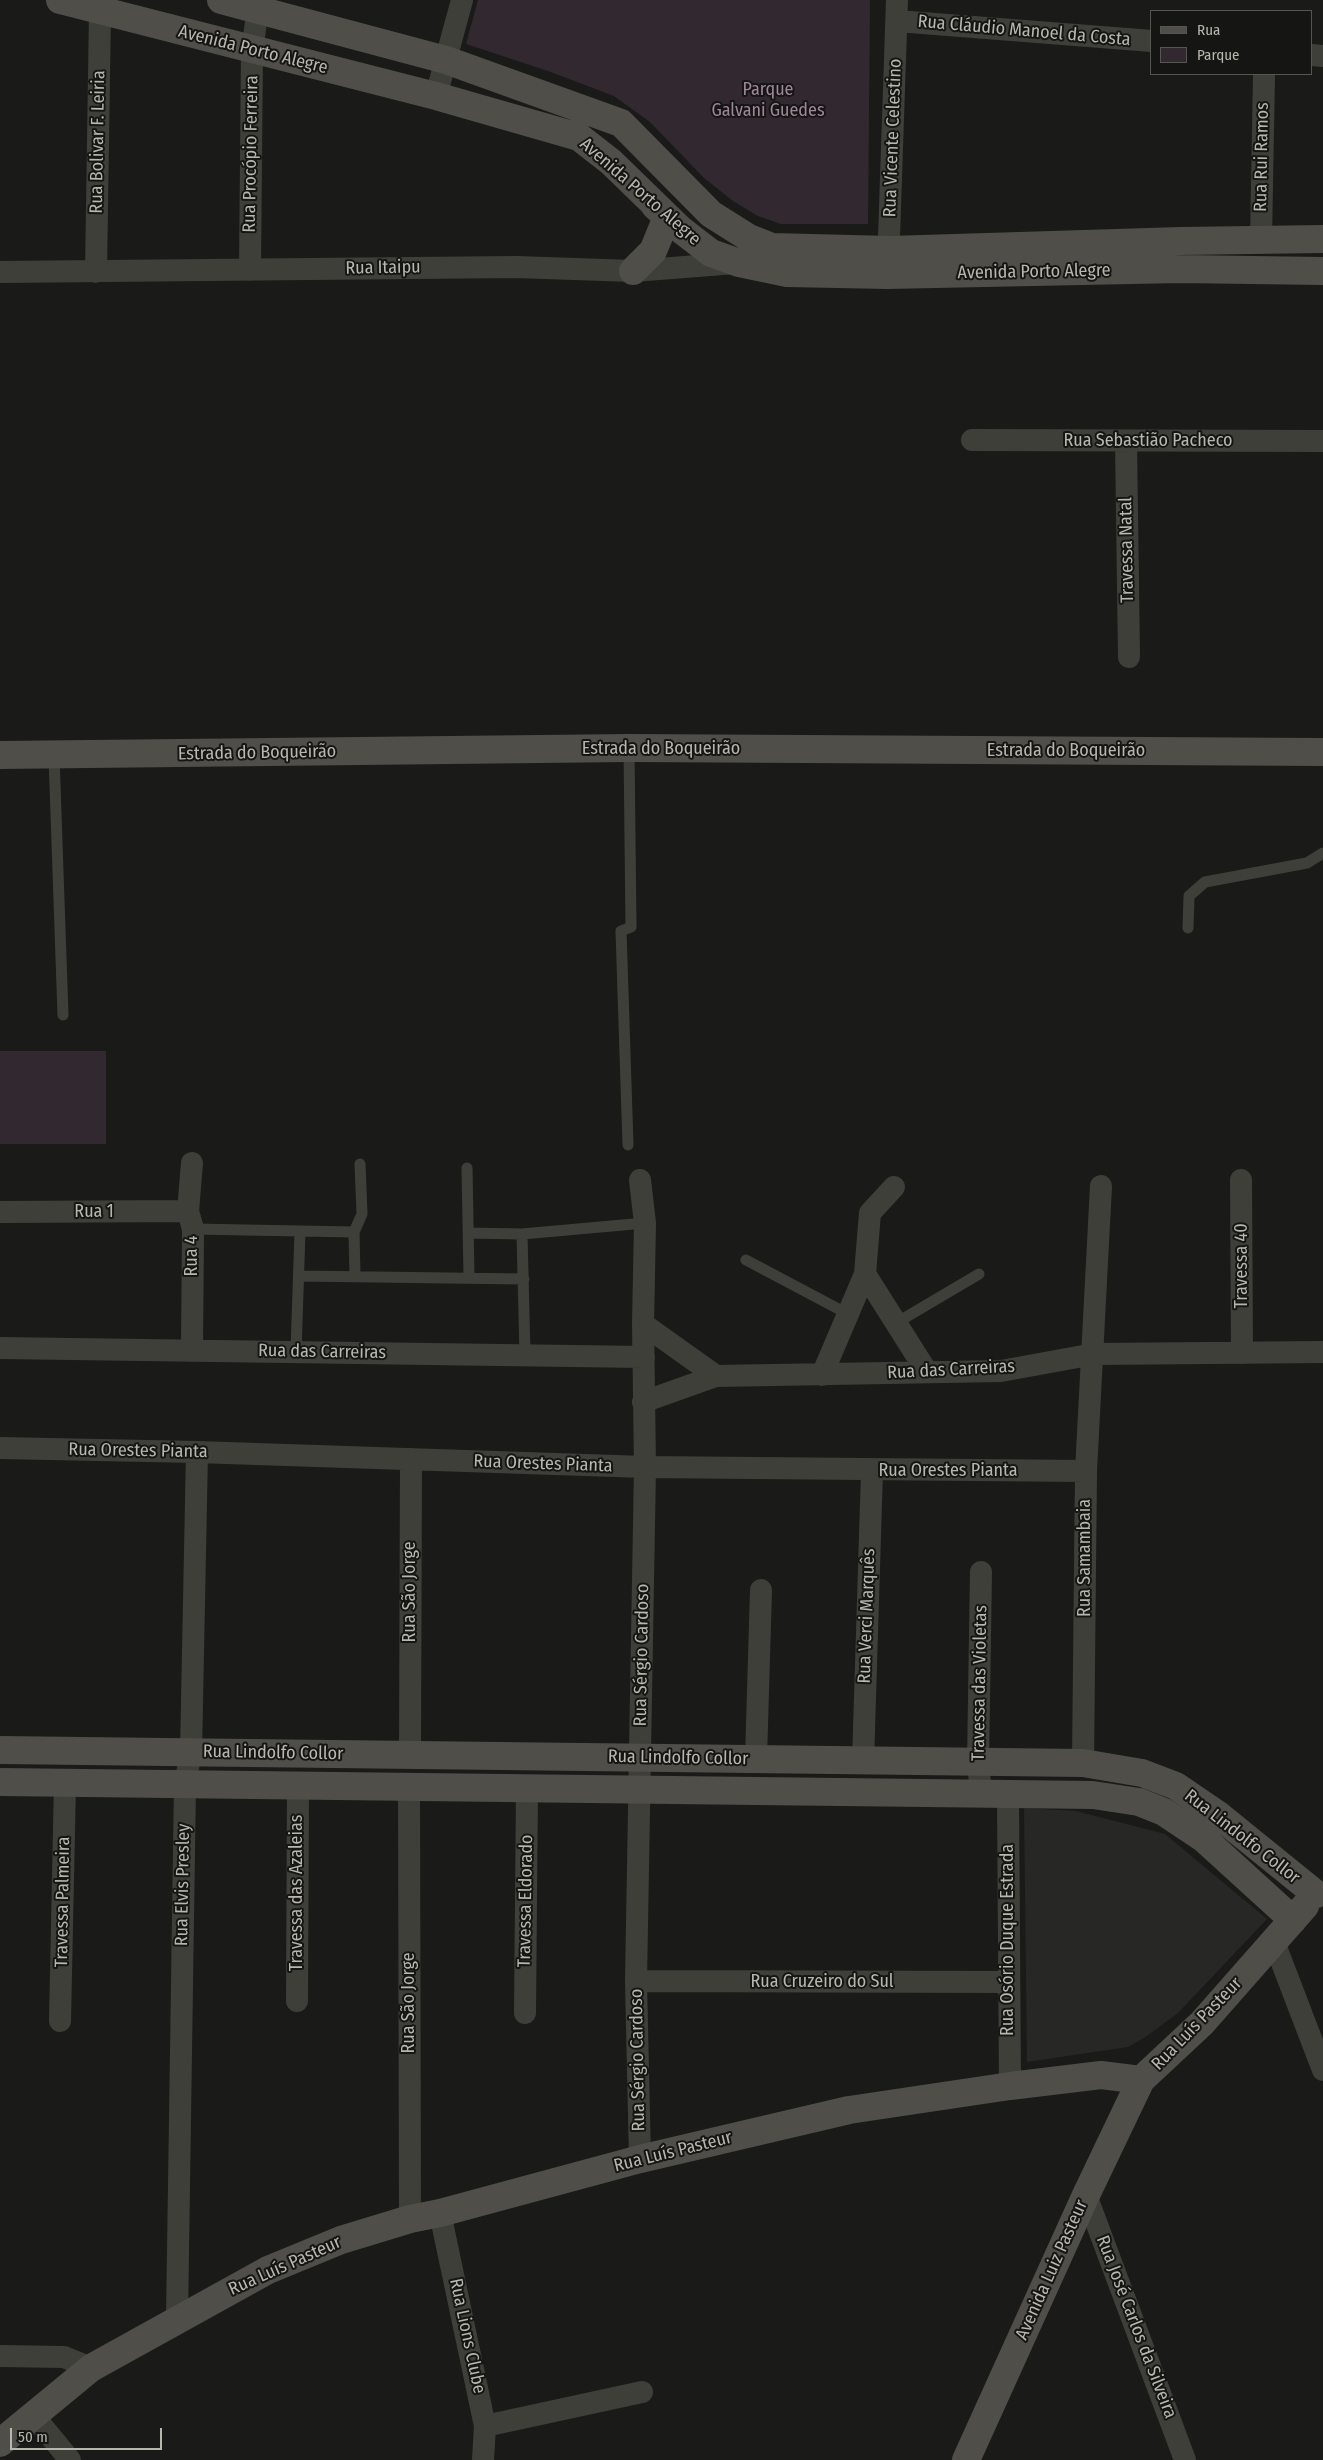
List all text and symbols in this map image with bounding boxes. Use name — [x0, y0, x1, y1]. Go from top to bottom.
legend — [1150, 10, 1313, 75]
street label: Rua Cláudio Manoel da Costa — [917, 11, 1131, 51]
street label: Avenida Porto Alegre — [176, 21, 330, 79]
text: Rua — [1197, 21, 1220, 39]
text: Parque — [1197, 46, 1240, 64]
street label: Rua Vicente Celestino — [879, 58, 907, 218]
street label: Rua Bolivar F. Leiria — [86, 70, 110, 214]
street label: Rua Procópio Ferreira — [239, 75, 263, 233]
park label: Parque Galvani Guedes — [711, 79, 825, 122]
street label: Rua Rui Ramos — [1250, 102, 1274, 212]
street label: Avenida Porto Alegre — [575, 134, 705, 250]
street label: Rua Itaipu — [345, 257, 421, 279]
street label: Avenida Porto Alegre — [957, 260, 1111, 284]
street label: Rua Sebastião Pacheco — [1063, 430, 1233, 452]
street label: Travessa Natal — [1115, 497, 1139, 603]
street label: Estrada do Boqueirão — [582, 738, 740, 760]
street label: Estrada do Boqueirão — [987, 740, 1145, 762]
street label: Estrada do Boqueirão — [178, 741, 336, 765]
street label: Rua 1 — [74, 1201, 114, 1223]
street label: Travessa 40 — [1231, 1223, 1253, 1309]
street label: Rua 4 — [181, 1236, 203, 1276]
street label: Rua das Carreiras — [258, 1340, 386, 1364]
street label: Rua das Carreiras — [887, 1356, 1015, 1384]
street label: Rua Orestes Pianta — [68, 1439, 208, 1463]
street label: Rua Orestes Pianta — [473, 1451, 613, 1477]
street label: Rua Orestes Pianta — [878, 1460, 1018, 1482]
street label: Rua Samambaia — [1074, 1499, 1096, 1617]
street label: Rua São Jorge — [399, 1541, 421, 1643]
street label: Rua Verci Marquês — [854, 1548, 880, 1684]
street label: Rua Sérgio Cardoso — [630, 1583, 654, 1727]
street label: Travessa das Violetas — [968, 1605, 992, 1761]
street label: Rua Lindolfo Collor — [203, 1741, 343, 1765]
street label: Rua Lindolfo Collor — [608, 1746, 748, 1770]
street label: Rua Lindolfo Collor — [1180, 1785, 1304, 1889]
street label: Travessa das Azaleias — [286, 1815, 308, 1971]
street label: Rua Elvis Presley — [171, 1824, 195, 1946]
street label: Travessa Eldorado — [514, 1834, 538, 1968]
street label: Travessa Palmeira — [51, 1836, 75, 1968]
street label: Rua Osório Duque Estrada — [997, 1844, 1019, 2036]
street label: Rua São Jorge — [398, 1952, 420, 2054]
street label: Rua Cruzeiro do Sul — [750, 1971, 894, 1993]
street label: Rua Luís Pasteur — [1147, 1973, 1247, 2075]
street label: Rua Sérgio Cardoso — [626, 1988, 650, 2132]
street label: Rua Luís Pasteur — [612, 2127, 734, 2177]
street label: Avenida Luiz Pasteur — [1011, 2197, 1093, 2343]
street label: Rua Luís Pasteur — [225, 2232, 345, 2300]
street label: Rua José Carlos da Silveira — [1091, 2232, 1181, 2422]
street label: Rua Lions Clube — [444, 2276, 490, 2396]
scale bar — [12, 2418, 165, 2450]
text: 50 m — [18, 2428, 48, 2446]

